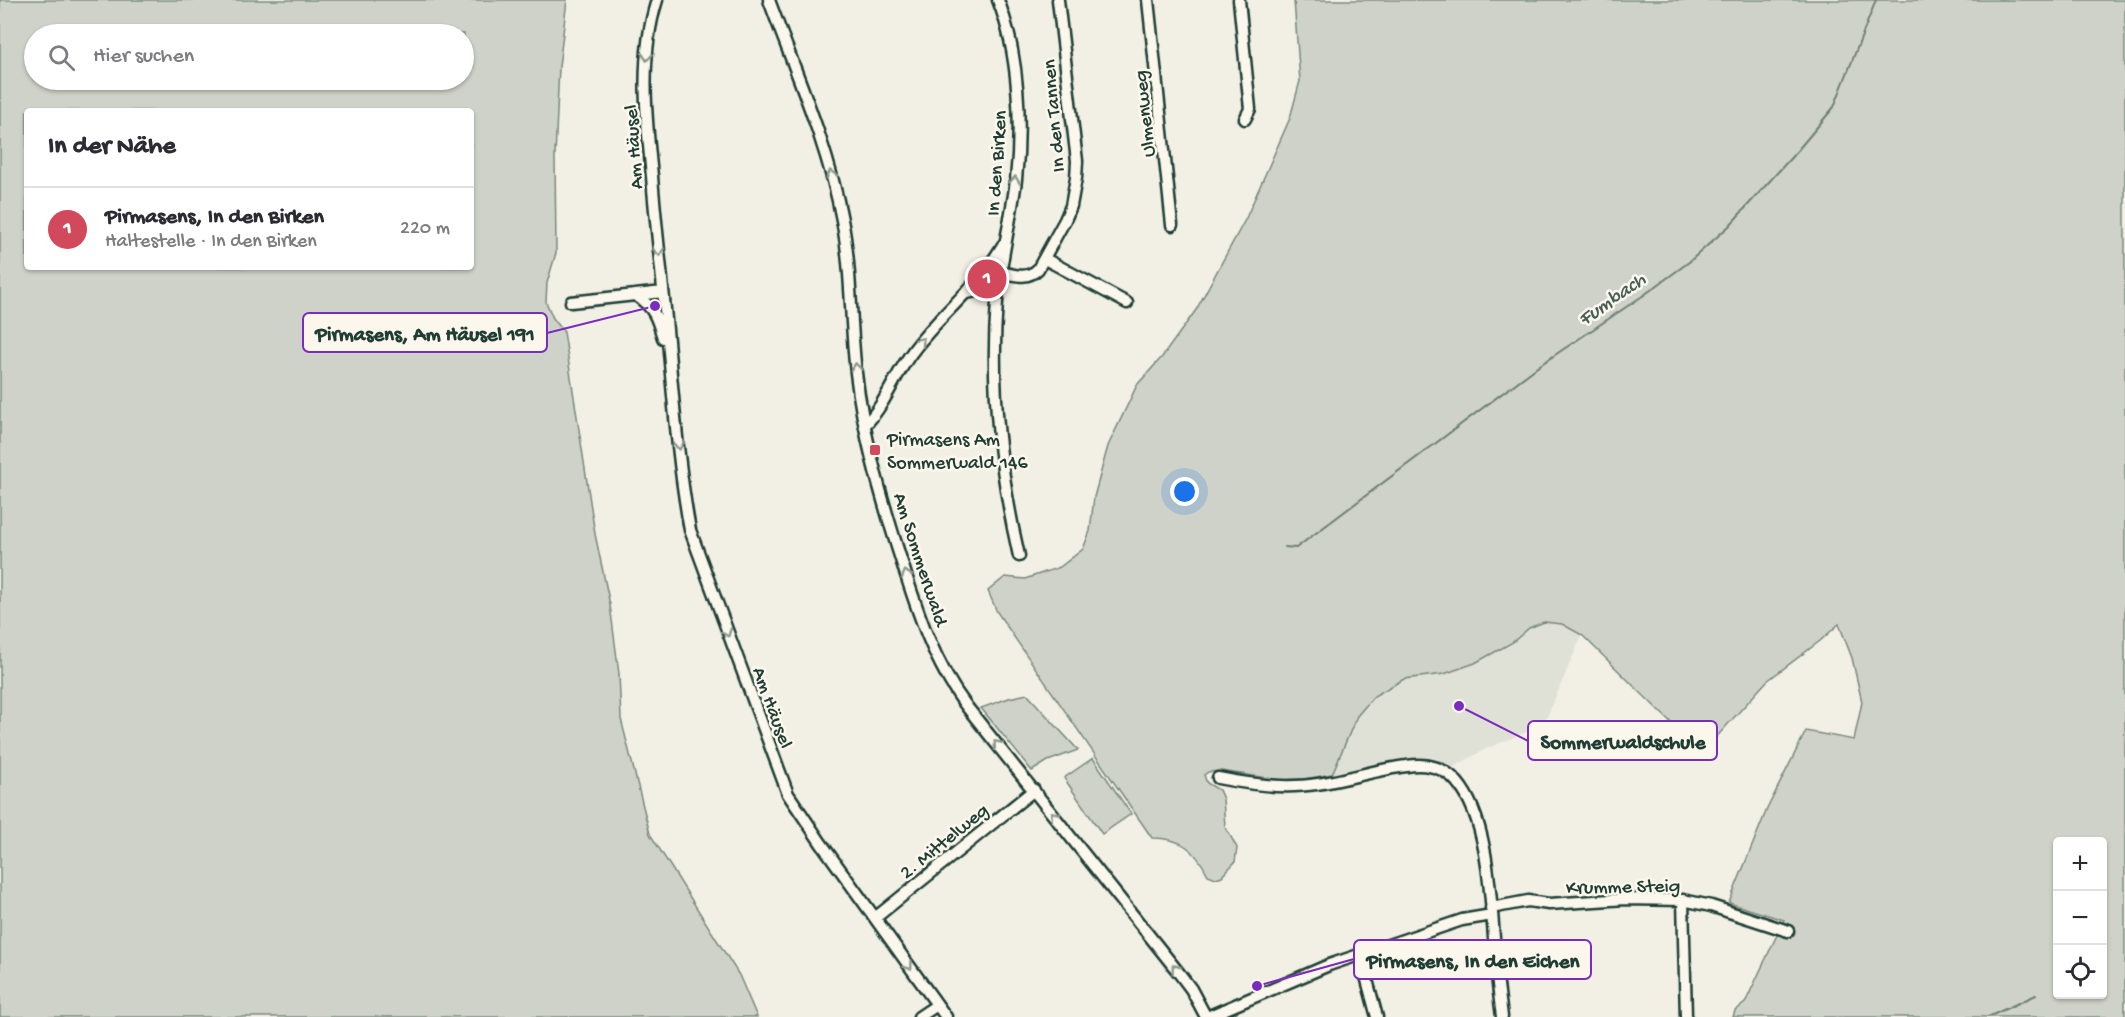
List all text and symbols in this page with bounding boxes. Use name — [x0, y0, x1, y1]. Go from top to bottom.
search box — [24, 24, 474, 90]
icon: search — [45, 41, 78, 74]
text: Hier suchen — [93, 44, 194, 70]
one-way arrow — [641, 53, 654, 62]
street label: In den Tannen — [1039, 58, 1072, 173]
street label: Ulmenweg — [1130, 69, 1162, 158]
street label: Am Häusel — [621, 104, 650, 190]
street label: In den Birken — [983, 109, 1014, 217]
text: In der Nähe — [48, 132, 176, 163]
one-way arrow — [826, 169, 838, 180]
one-way arrow — [1009, 175, 1021, 184]
text: Pirmasens, In den Birken — [105, 205, 324, 231]
text: 1 — [63, 218, 72, 241]
text: 220 m — [400, 218, 450, 241]
text: Haltestelle · In den Birken — [105, 231, 317, 254]
one-way arrow — [652, 247, 665, 256]
pin: 1 — [968, 256, 1006, 302]
water label: Fumbach — [1574, 268, 1652, 333]
callout: Pirmasens, Am Häusel 191 — [303, 313, 547, 352]
text: Pirmasens, Am Häusel 191 — [314, 324, 535, 349]
one-way arrow — [914, 337, 925, 348]
one-way arrow — [850, 362, 863, 371]
place label: Pirmasens Am Sommerwald 146 — [886, 430, 1028, 476]
one-way arrow — [672, 441, 685, 450]
marker: Pirmasens Am Sommerwald 146 — [868, 443, 882, 457]
your location — [1170, 477, 1199, 506]
street label: Am Sommerwald — [886, 490, 952, 632]
one-way arrow — [901, 569, 913, 580]
one-way arrow — [720, 627, 733, 638]
street label: Am Häusel — [745, 664, 796, 752]
callout: Sommerwaldschule — [1528, 721, 1717, 760]
text: Sommerwaldschule — [1540, 732, 1707, 757]
one-way arrow — [994, 740, 1005, 751]
street label: 2. Mittelweg — [896, 800, 994, 885]
one-way arrow — [1051, 810, 1062, 821]
map controls — [2053, 837, 2107, 999]
button: + — [2053, 837, 2107, 891]
street label: Krumme Steig — [1566, 876, 1680, 901]
button: − — [2053, 891, 2107, 945]
callout: Pirmasens, In den Eichen — [1354, 940, 1591, 979]
button: locate — [2053, 945, 2107, 999]
text: Pirmasens, In den Eichen — [1366, 951, 1580, 976]
one-way arrow — [902, 960, 913, 971]
one-way arrow — [1172, 963, 1183, 974]

